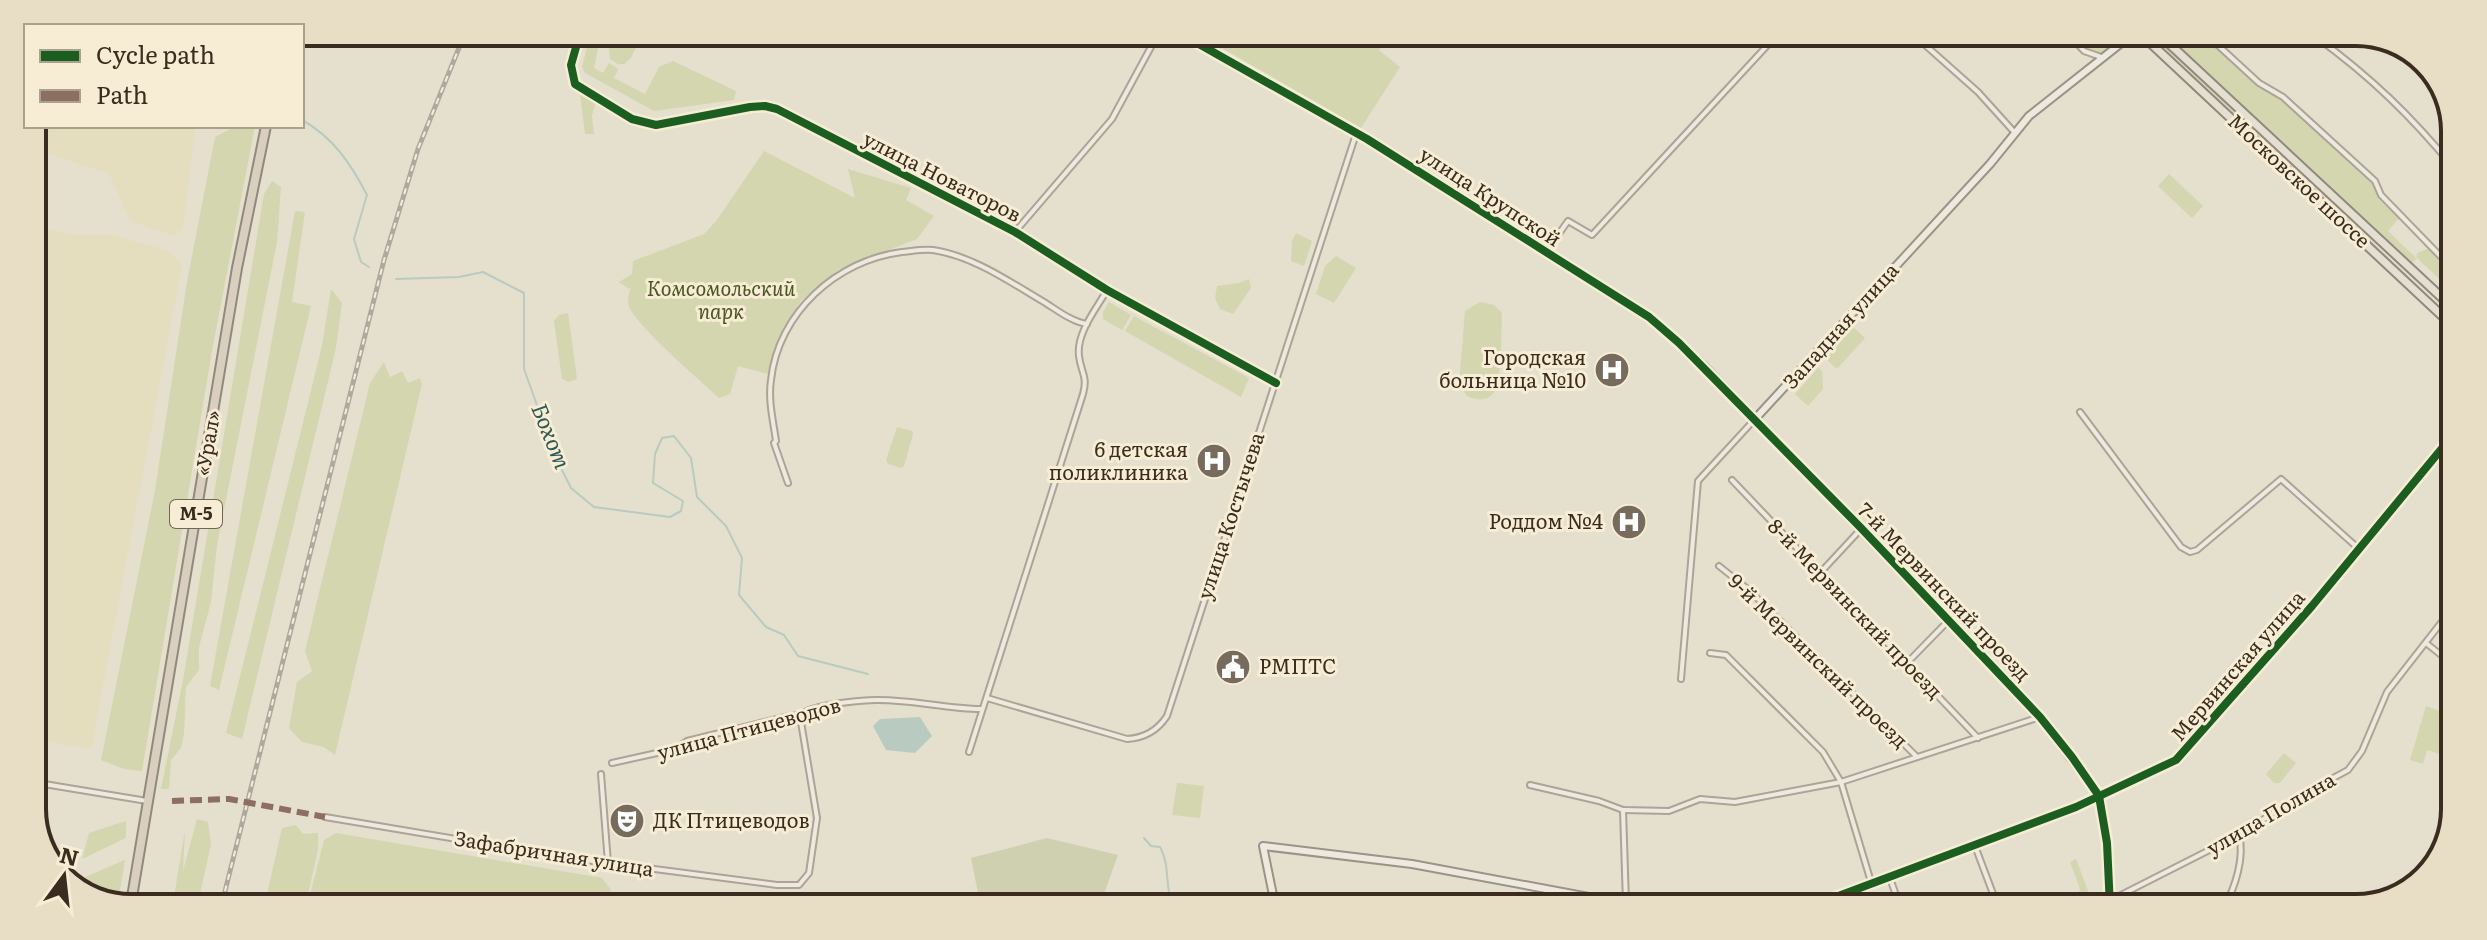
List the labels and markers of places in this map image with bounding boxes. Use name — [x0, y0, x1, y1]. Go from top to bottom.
place label: Городская больница №10 — [1439, 341, 1586, 394]
hospital icon: Городская больница №10 — [1593, 351, 1631, 389]
place label: 6 детская поликлиника — [1049, 433, 1188, 486]
hospital icon: 6 детская поликлиника — [1195, 442, 1233, 480]
hospital icon: Роддом №4 — [1610, 503, 1648, 541]
place label: Роддом №4 — [1489, 505, 1603, 535]
public building icon: РМПТС — [1214, 648, 1252, 686]
place label: РМПТС — [1259, 650, 1336, 680]
theatre icon: ДК Птицеводов — [608, 802, 646, 840]
place label: ДК Птицеводов — [653, 804, 810, 834]

